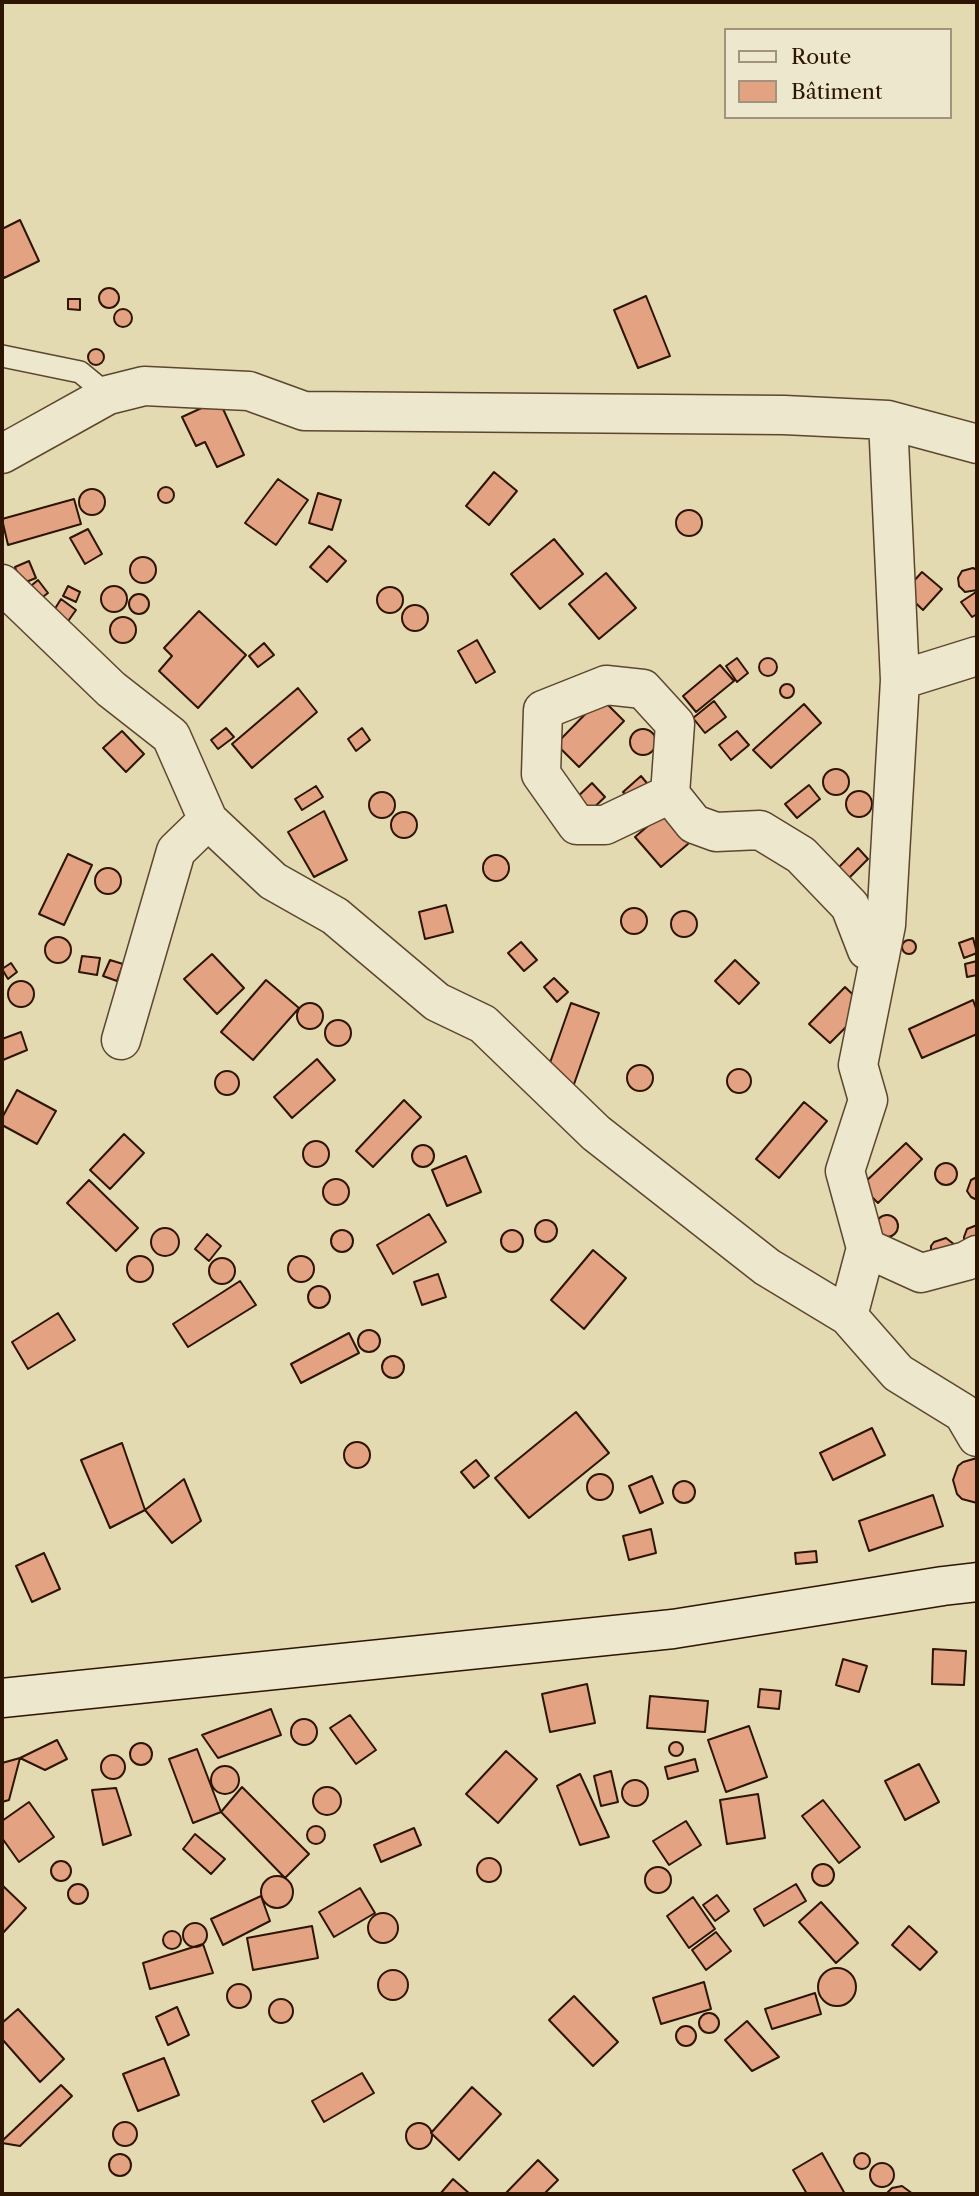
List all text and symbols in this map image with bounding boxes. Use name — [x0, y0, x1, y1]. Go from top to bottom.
legend — [724, 28, 951, 119]
text: Route — [791, 44, 851, 69]
text: Bâtiment — [791, 79, 882, 104]

